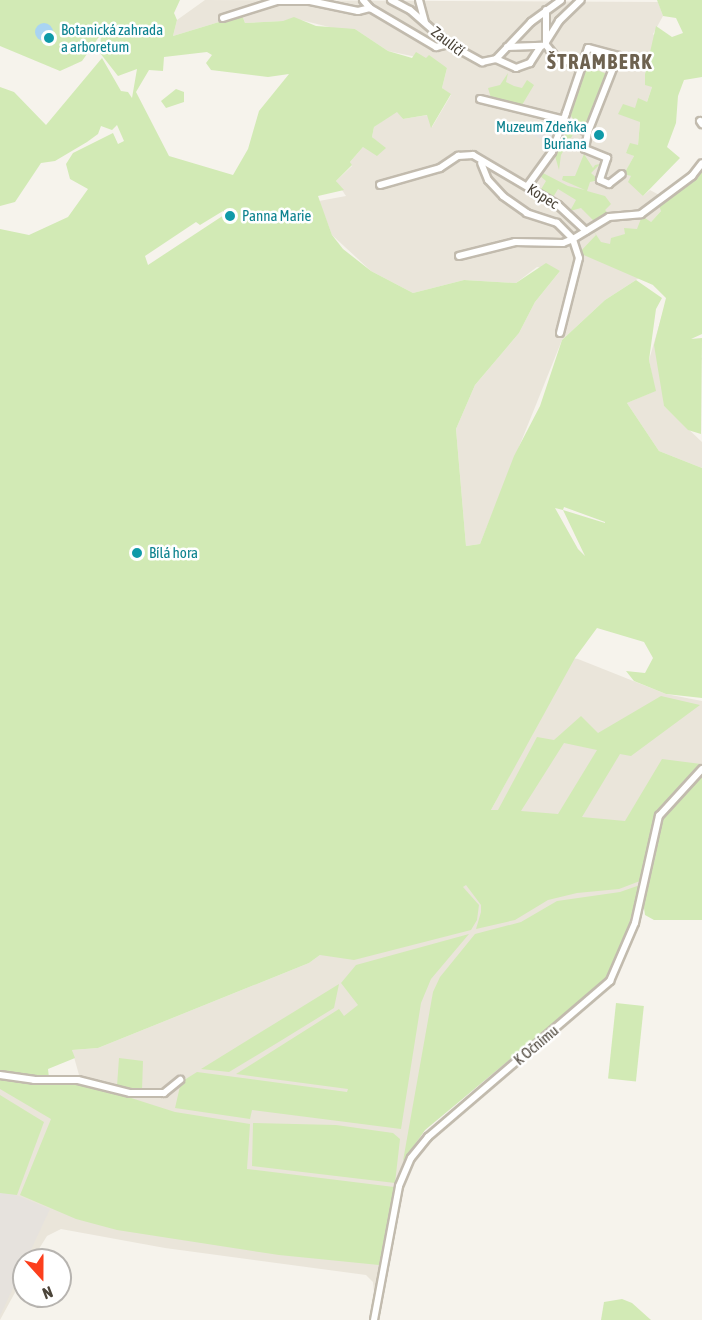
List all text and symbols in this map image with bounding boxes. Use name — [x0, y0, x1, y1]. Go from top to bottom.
place label: Botanická zahrada a arboretum — [61, 20, 163, 55]
street label: Zauličí — [428, 22, 468, 60]
marker: Botanická zahrada a arboretum — [42, 31, 56, 45]
district label: ŠTRAMBERK — [547, 48, 653, 74]
place label: Muzeum Zdeňka Buriana — [496, 117, 587, 152]
marker: Muzeum Zdeňka Buriana — [592, 128, 606, 142]
street label: Kopec — [524, 179, 562, 213]
place label: Panna Marie — [242, 207, 311, 225]
marker: Panna Marie — [223, 209, 237, 223]
place label: Bílá hora — [149, 544, 198, 562]
marker: Bílá hora — [130, 546, 144, 560]
street label: K Očnímu — [510, 1021, 562, 1069]
north arrow — [12, 1248, 72, 1308]
text: N — [40, 1283, 55, 1303]

